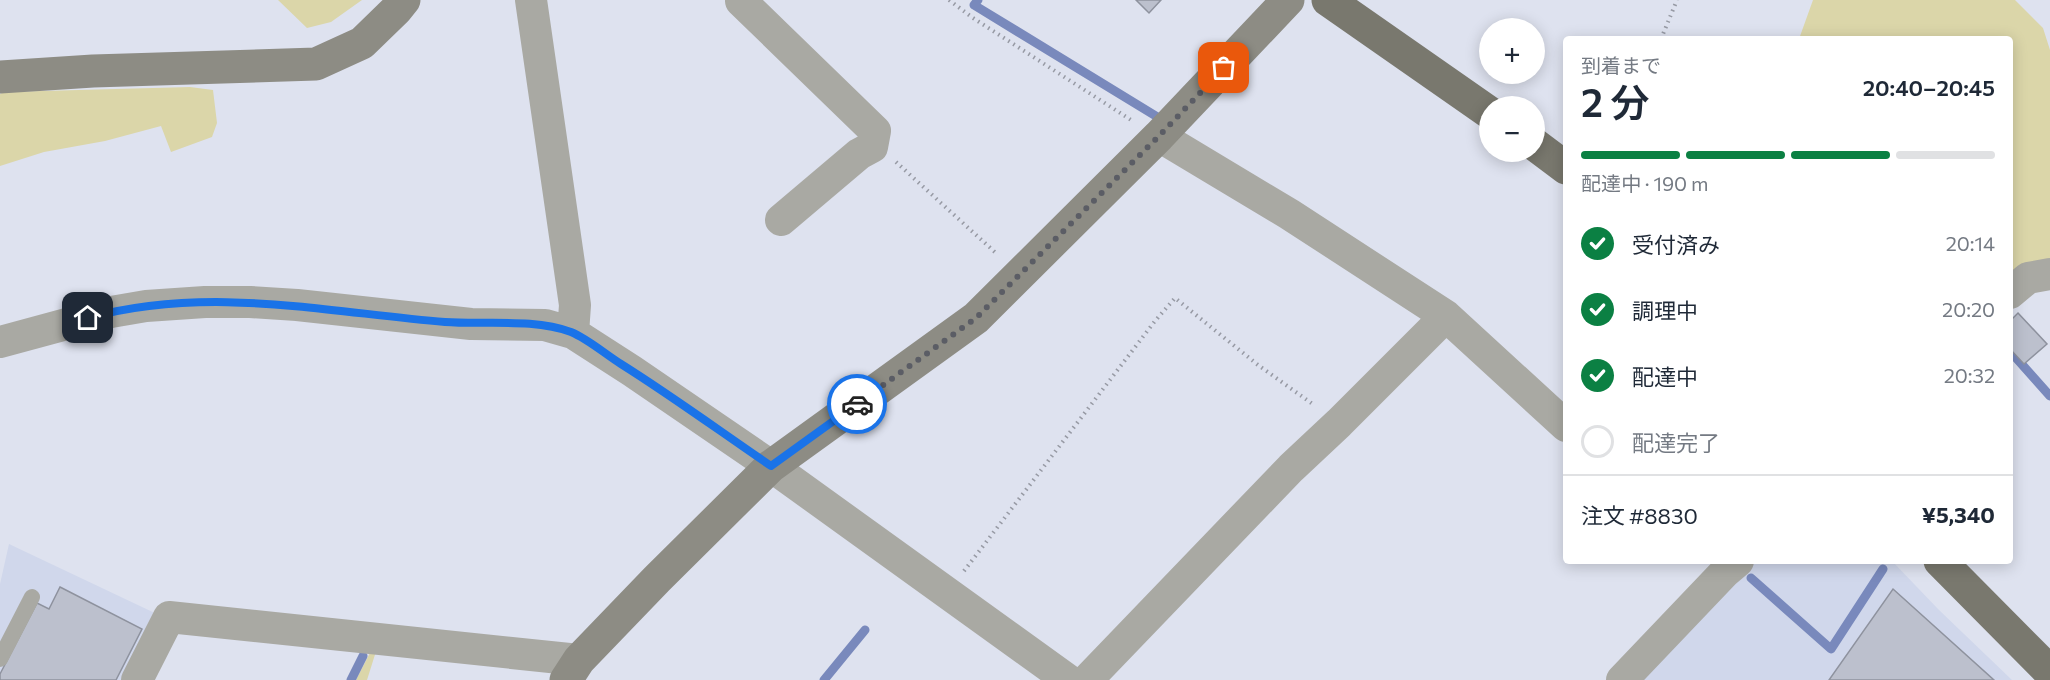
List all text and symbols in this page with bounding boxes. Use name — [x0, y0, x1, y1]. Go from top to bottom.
map controls — [1479, 18, 1545, 162]
button: + — [1479, 18, 1545, 84]
pin — [1198, 42, 1249, 93]
icon: bag — [1207, 51, 1240, 84]
text: 到着まで — [1581, 53, 1661, 77]
text: 20:40–20:45 — [1863, 74, 1995, 101]
text: 2 分 — [1581, 77, 1649, 125]
button: − — [1479, 96, 1545, 162]
text: 配達中 · 190 m — [1581, 171, 1708, 195]
icon: check — [1581, 227, 1614, 260]
text: 受付済み — [1632, 231, 1720, 258]
text: 20:14 — [1946, 231, 1995, 255]
pin — [62, 292, 113, 343]
icon: check — [1581, 293, 1614, 326]
text: 調理中 — [1632, 297, 1698, 324]
text: 20:20 — [1942, 297, 1995, 321]
icon: home — [71, 301, 104, 334]
icon: check — [1581, 359, 1614, 392]
text: 配達中 — [1632, 363, 1698, 390]
text: 20:32 — [1944, 363, 1995, 387]
courier — [827, 374, 887, 434]
icon: car — [841, 388, 874, 421]
text: 配達完了 — [1632, 429, 1720, 456]
text: ¥5,340 — [1922, 501, 1995, 528]
text: 注文 #8830 — [1581, 502, 1698, 529]

